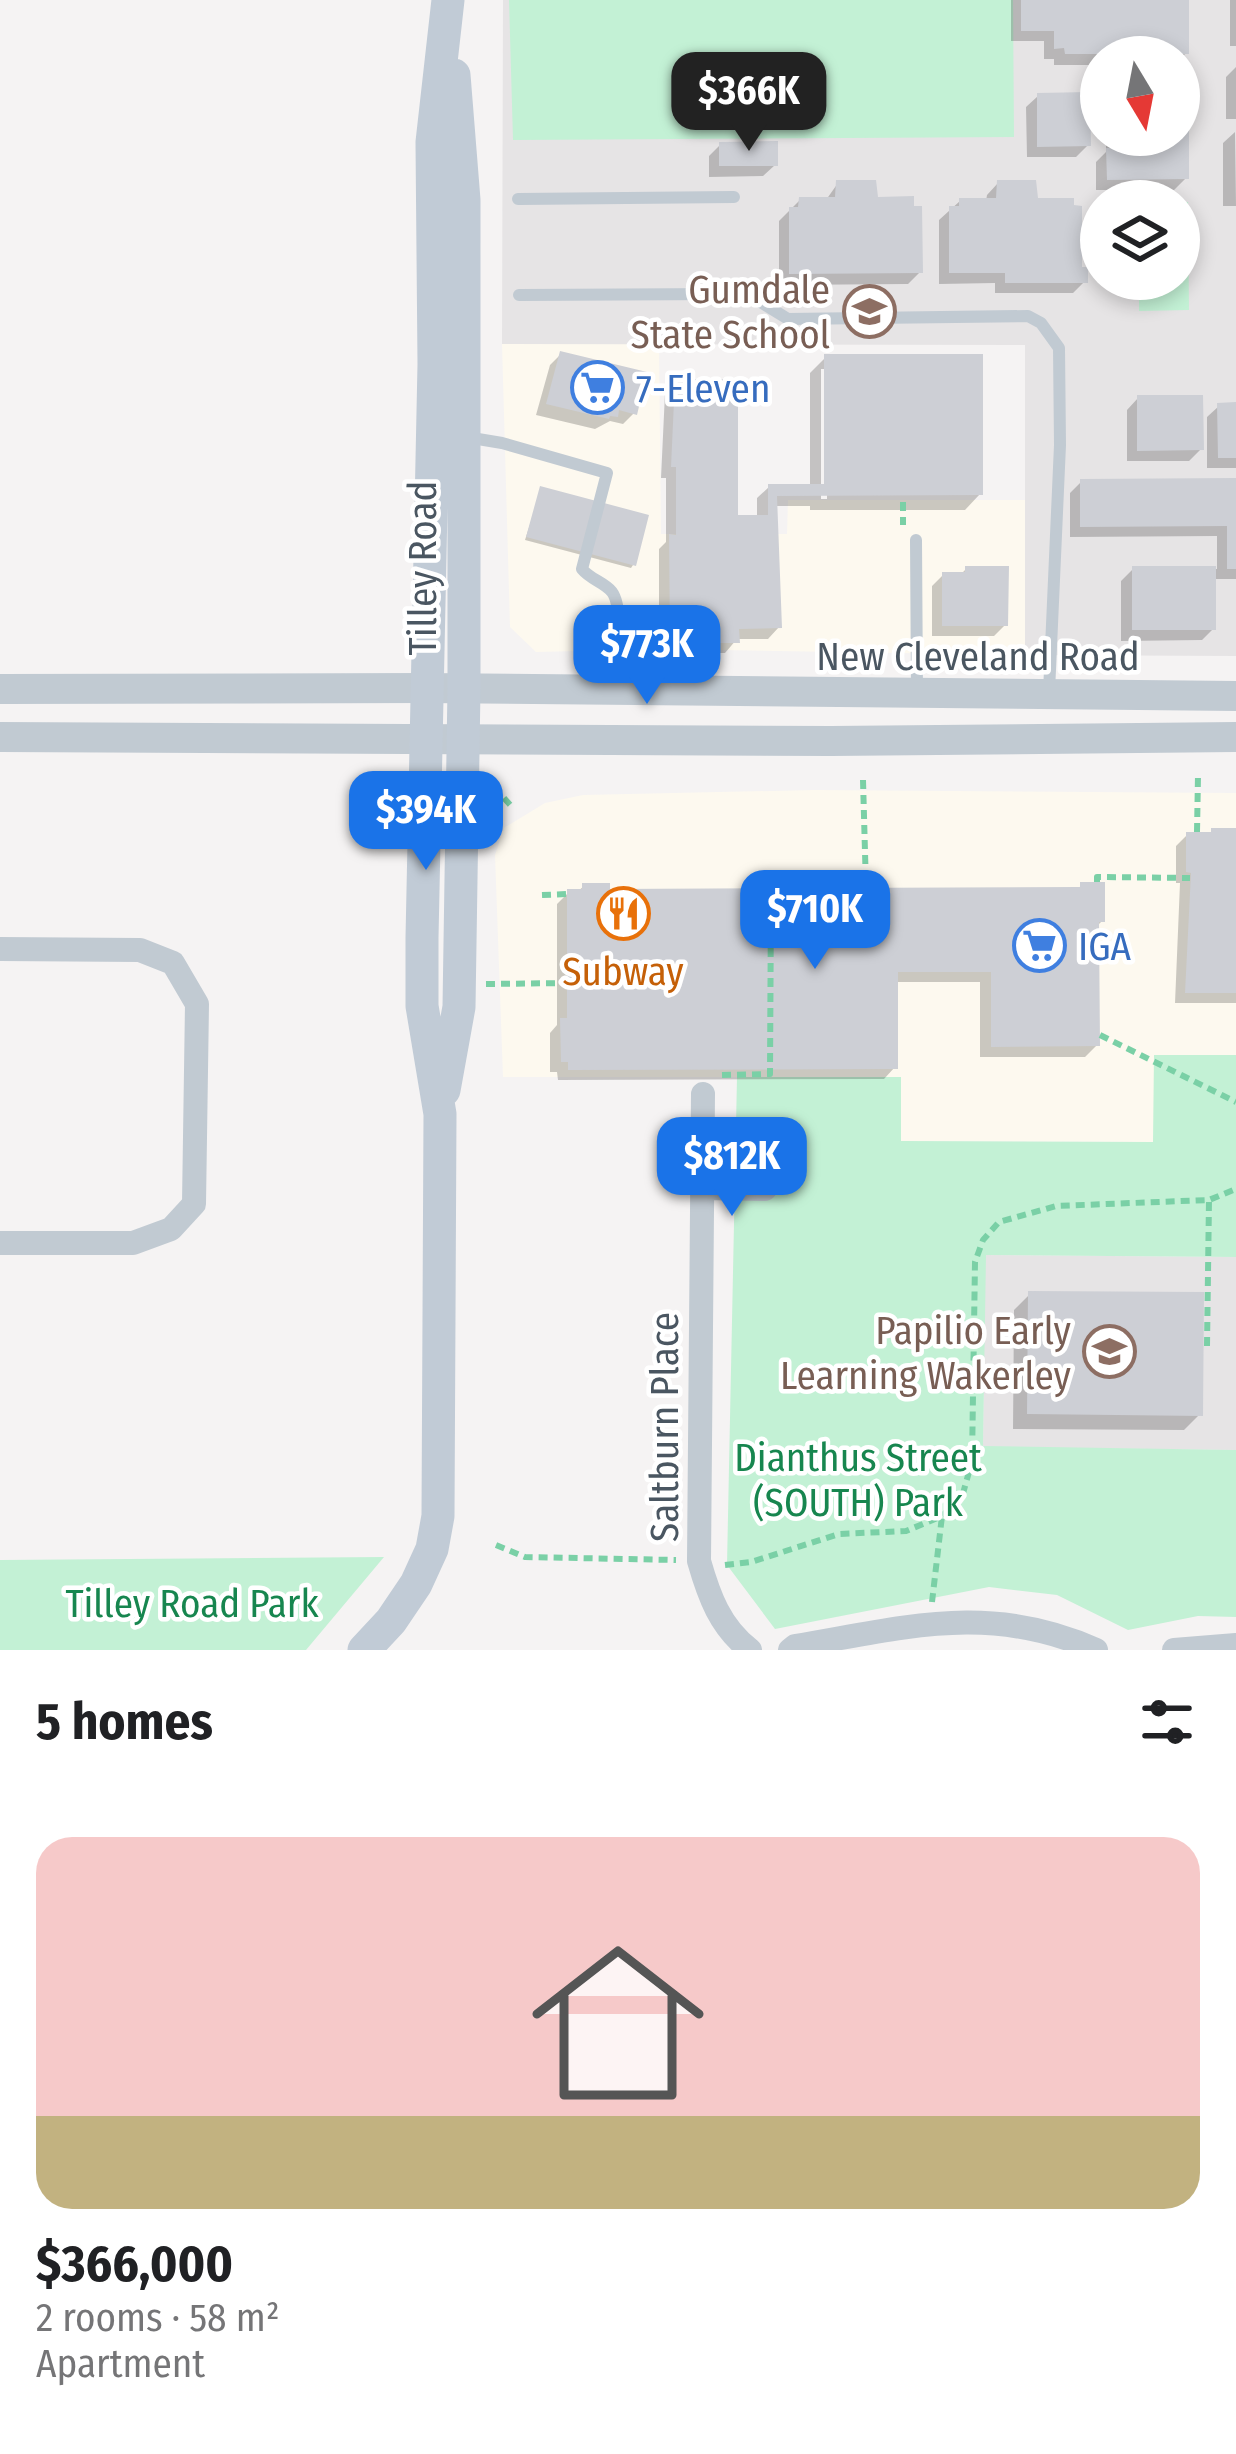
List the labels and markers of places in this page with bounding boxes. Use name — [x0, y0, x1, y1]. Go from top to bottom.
pin: $366K — [665, 52, 833, 154]
place label: Gumdale State School — [631, 267, 830, 358]
school or university icon: Gumdale State School — [841, 283, 897, 339]
supermarket icon: 7-Eleven — [569, 360, 625, 416]
place label: 7-Eleven — [636, 366, 770, 412]
pin: $773K — [563, 605, 731, 707]
pin: $394K — [342, 771, 510, 873]
pin: $710K — [731, 870, 899, 972]
restaurant icon: Subway — [595, 886, 651, 942]
supermarket icon: IGA — [1011, 918, 1067, 974]
place label: IGA — [1078, 924, 1132, 970]
place label: Subway — [562, 949, 684, 995]
pin: $812K — [648, 1117, 816, 1219]
place label: Papilio Early Learning Wakerley — [780, 1308, 1072, 1399]
school or university icon: Papilio Early Learning Wakerley — [1082, 1324, 1138, 1380]

